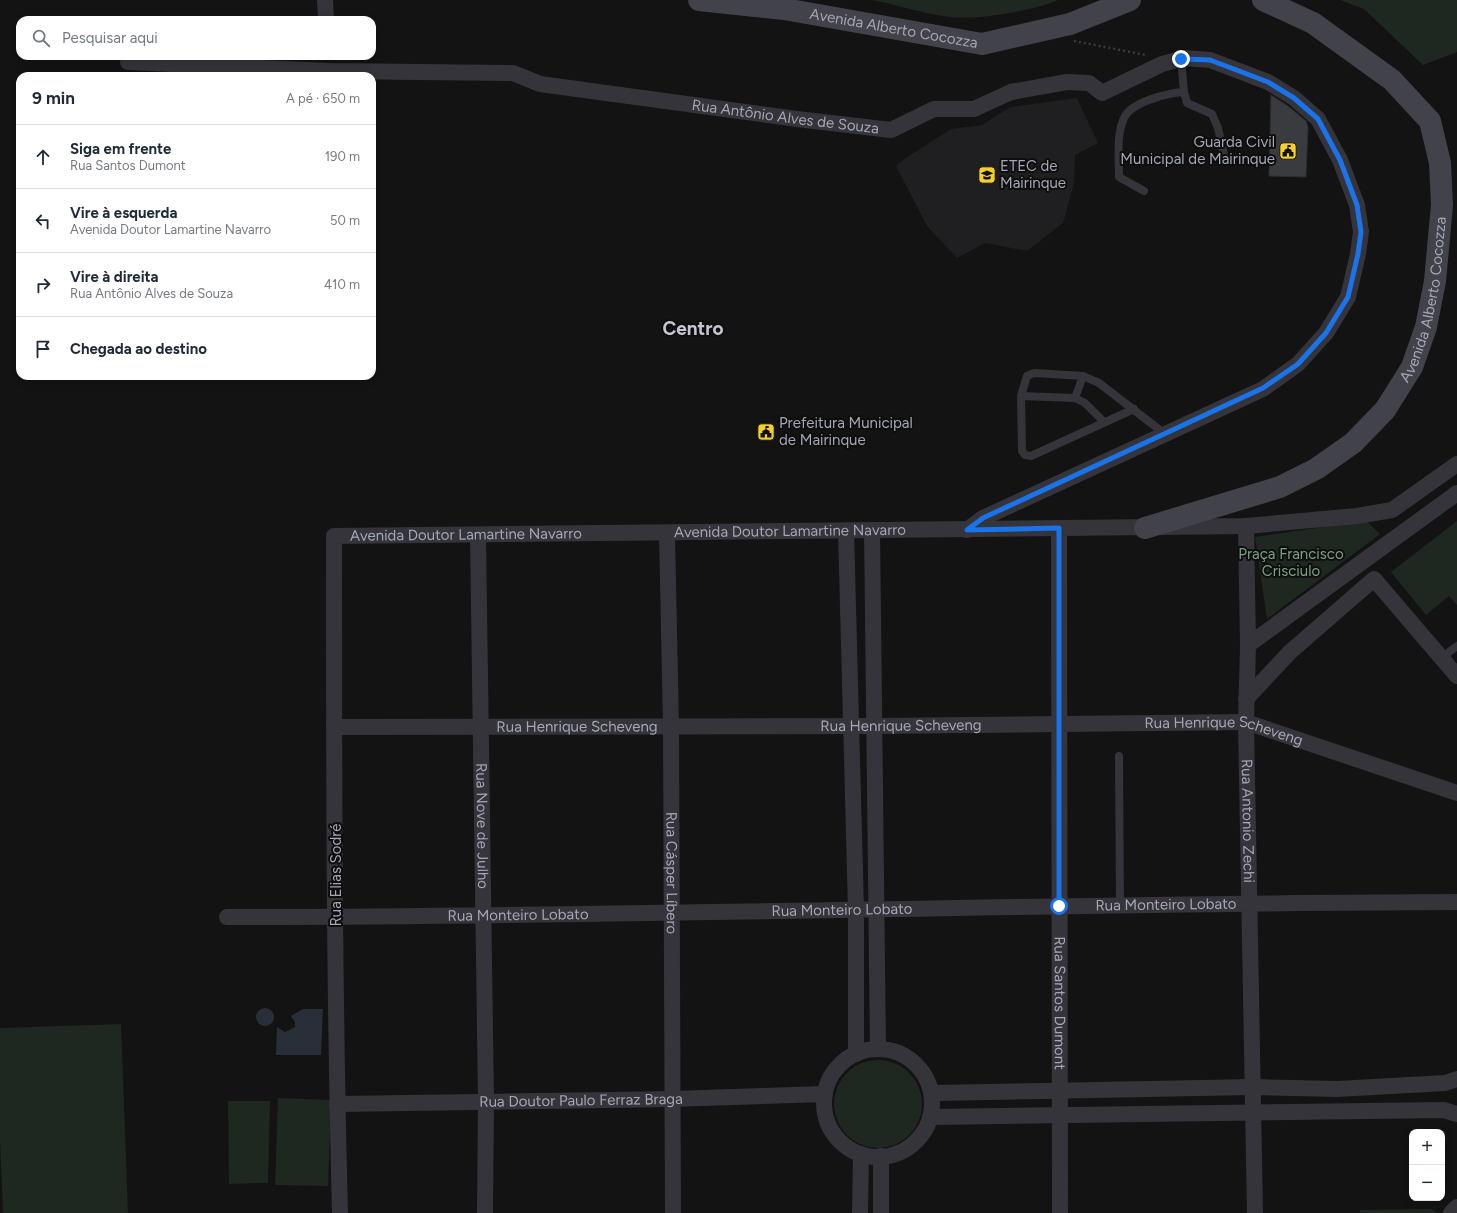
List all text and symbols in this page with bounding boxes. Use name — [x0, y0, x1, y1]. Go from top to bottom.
street label: Avenida Alberto Cocozza — [808, 5, 979, 52]
search box — [16, 16, 376, 60]
icon: search — [30, 27, 52, 49]
text: Pesquisar aqui — [62, 29, 158, 47]
route end — [1172, 50, 1190, 68]
text: 9 min — [32, 88, 75, 108]
text: A pé · 650 m — [286, 91, 360, 106]
street label: Rua Antônio Alves de Souza — [691, 96, 880, 138]
place label: Guarda Civil Municipal de Mairinque — [1120, 133, 1275, 168]
text: Siga em frente — [70, 140, 171, 158]
public building icon: Guarda Civil Municipal de Mairinque — [1278, 141, 1298, 161]
icon: ahead — [32, 146, 54, 168]
text: 190 m — [325, 149, 360, 164]
place label: ETEC de Mairinque — [1000, 157, 1066, 192]
text: Rua Santos Dumont — [70, 158, 186, 173]
school or university icon: ETEC de Mairinque — [977, 165, 997, 185]
text: Vire à esquerda — [70, 204, 177, 222]
icon: left — [32, 210, 54, 232]
text: 50 m — [330, 213, 360, 228]
street label: Avenida Alberto Cocozza — [1396, 216, 1450, 386]
text: Avenida Doutor Lamartine Navarro — [70, 222, 271, 237]
text: Vire à direita — [70, 268, 159, 286]
icon: right — [32, 274, 54, 296]
text: 410 m — [324, 277, 360, 292]
text: Rua Antônio Alves de Souza — [70, 286, 233, 301]
district label: Centro — [663, 317, 723, 340]
icon: arrive — [32, 338, 54, 360]
text: Chegada ao destino — [70, 340, 207, 358]
place label: Prefeitura Municipal de Mairinque — [779, 414, 913, 449]
public building icon: Prefeitura Municipal de Mairinque — [756, 422, 776, 442]
street label: Avenida Doutor Lamartine Navarro — [674, 521, 906, 541]
street label: Avenida Doutor Lamartine Navarro — [350, 524, 582, 545]
park label: Praça Francisco Crisciulo — [1238, 545, 1344, 580]
street label: Rua Henrique Scheveng — [1144, 713, 1305, 750]
street label: Rua Henrique Scheveng — [820, 716, 982, 735]
street label: Rua Henrique Scheveng — [496, 717, 658, 736]
street label: Rua Antonio Zechi — [1238, 759, 1258, 883]
street label: Rua Nove de Julho — [472, 763, 492, 889]
street label: Rua Cásper Líbero — [662, 812, 681, 935]
street label: Rua Elias Sodré — [327, 823, 345, 927]
street label: Rua Monteiro Lobato — [1095, 895, 1237, 915]
route start — [1050, 897, 1068, 915]
street label: Rua Monteiro Lobato — [771, 900, 913, 920]
street label: Rua Monteiro Lobato — [447, 905, 589, 925]
street label: Rua Santos Dumont — [1051, 936, 1069, 1070]
street label: Rua Doutor Paulo Ferraz Braga — [479, 1090, 683, 1111]
map controls — [1409, 1129, 1445, 1201]
button: + — [1409, 1129, 1445, 1165]
button: − — [1409, 1165, 1445, 1201]

